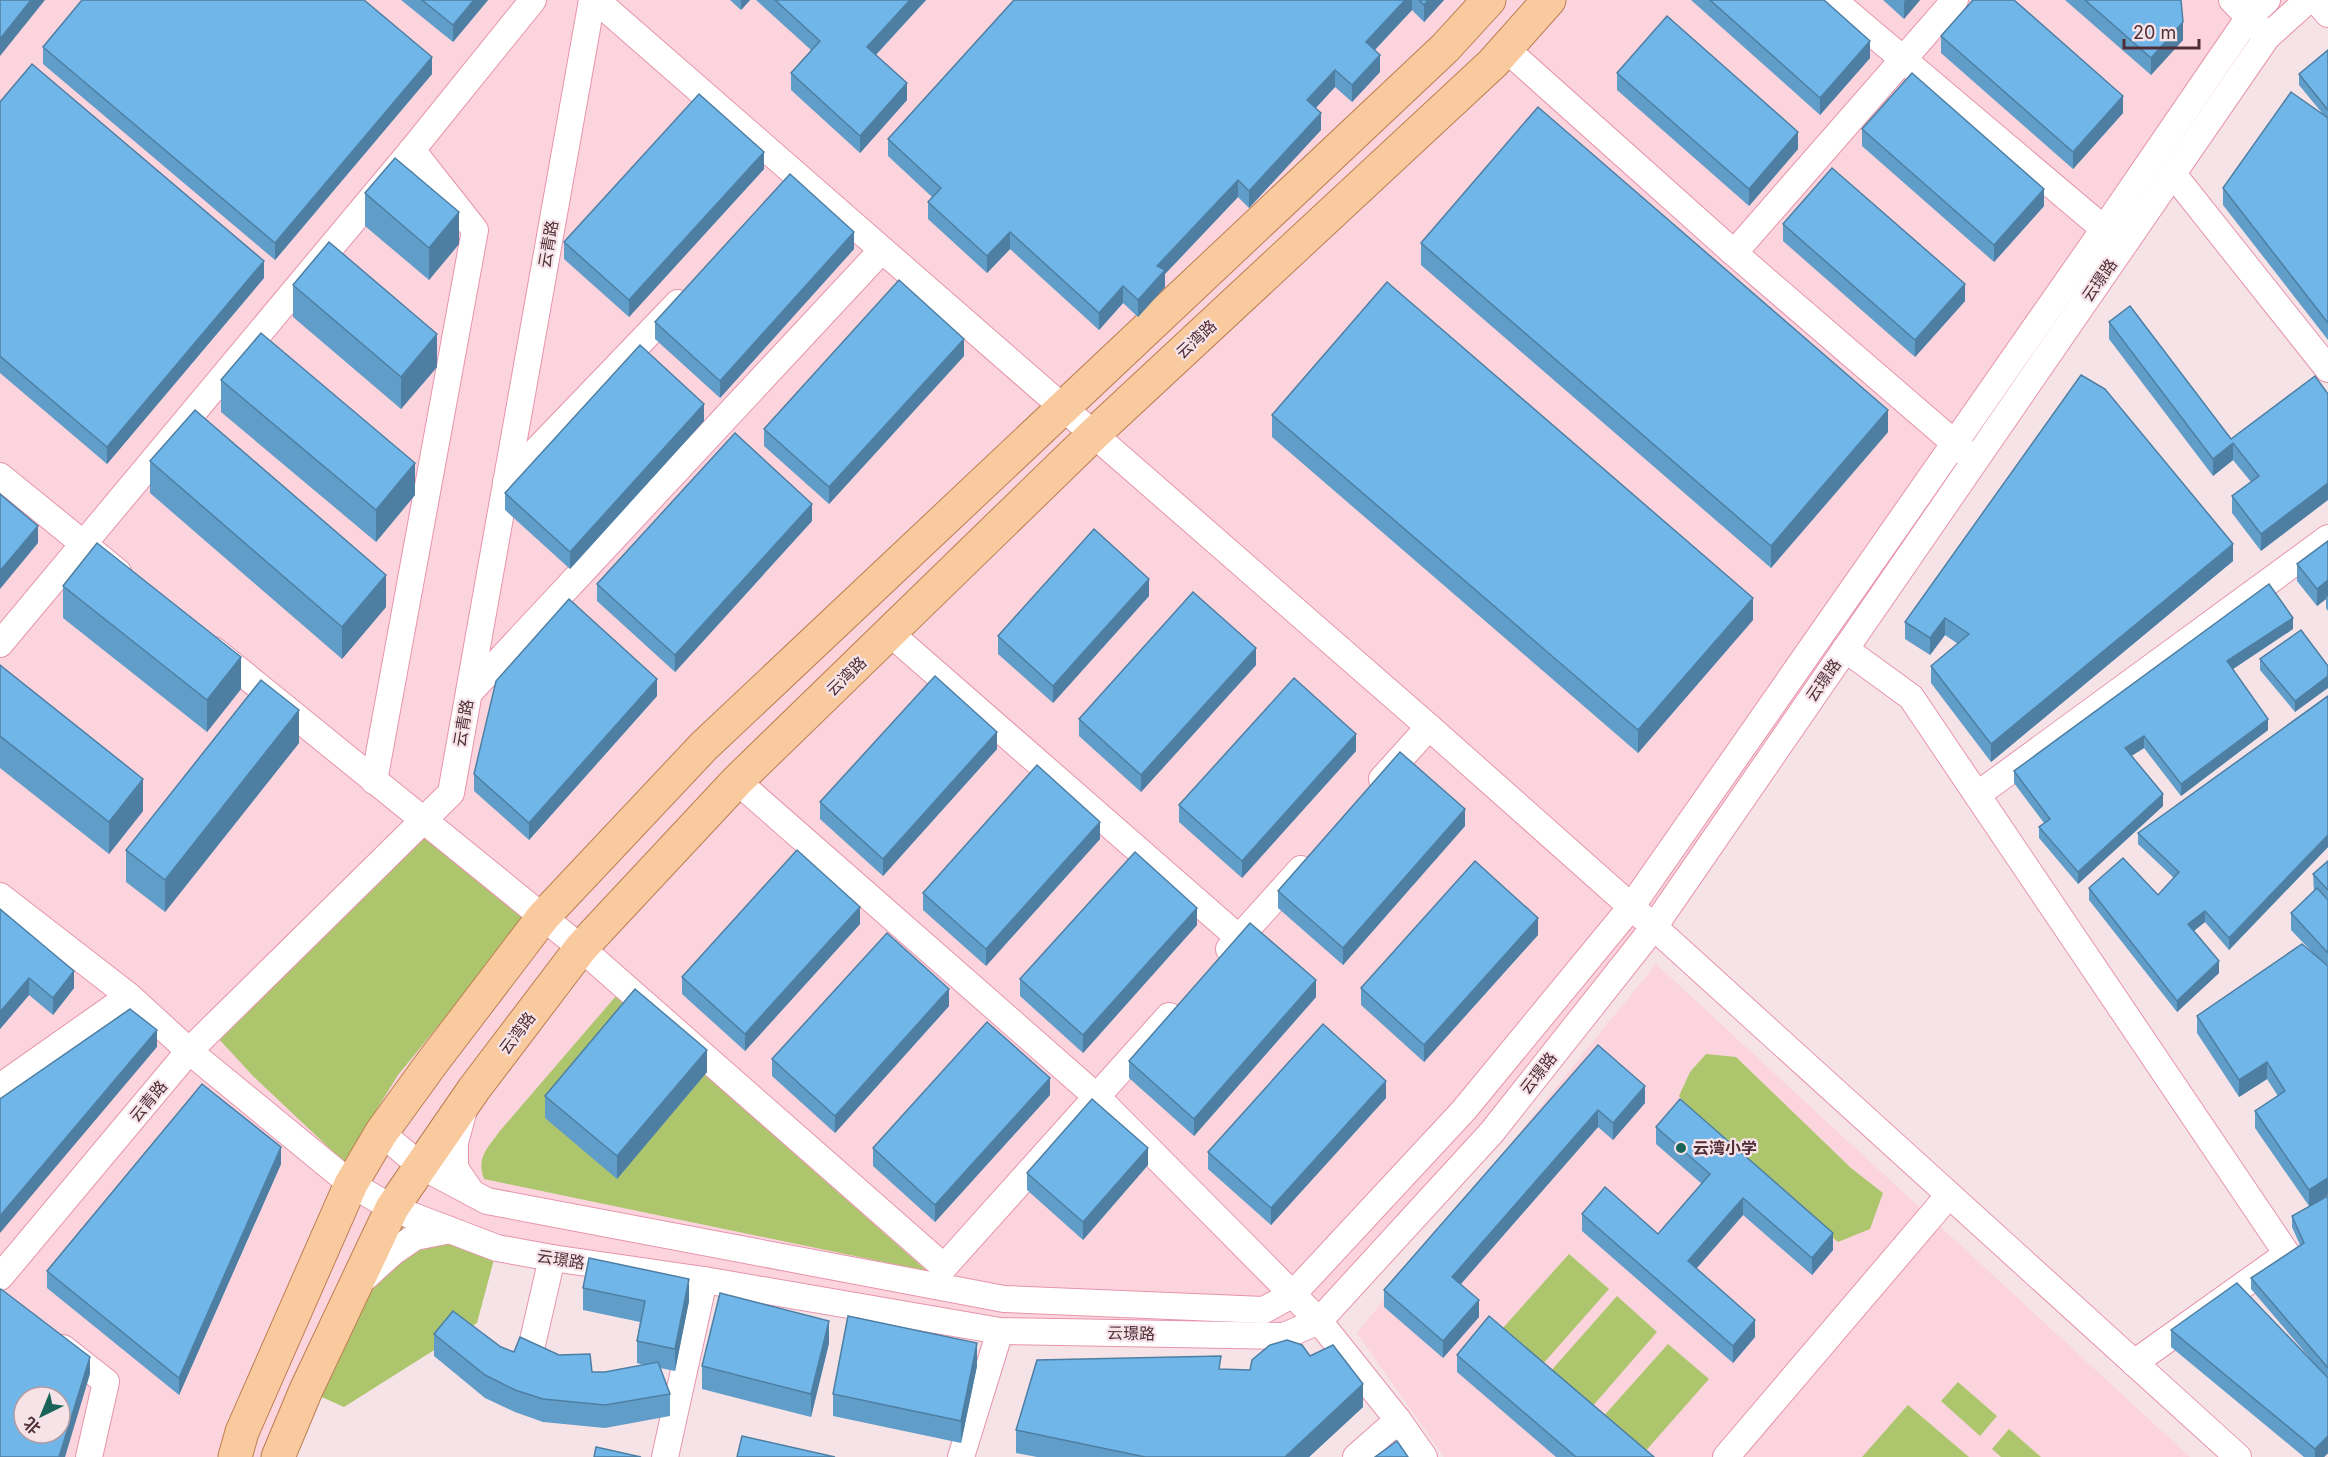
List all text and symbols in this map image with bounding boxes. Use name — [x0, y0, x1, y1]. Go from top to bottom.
scale bar — [2124, 12, 2199, 50]
text: 20 m — [2133, 22, 2176, 43]
street label: 云青路 — [534, 219, 562, 269]
street label: 云璟路 — [2077, 255, 2121, 305]
street label: 云湾路 — [1172, 315, 1220, 363]
street label: 云湾路 — [822, 652, 870, 700]
street label: 云璟路 — [1801, 655, 1845, 705]
street label: 云青路 — [449, 698, 477, 748]
street label: 云湾路 — [495, 1008, 539, 1058]
street label: 云璟路 — [1515, 1048, 1561, 1098]
street label: 云青路 — [125, 1076, 171, 1126]
place label: 云湾小学 — [1693, 1138, 1757, 1158]
marker: 云湾小学 — [1674, 1141, 1688, 1155]
street label: 云璟路 — [536, 1245, 586, 1273]
street label: 云璟路 — [1107, 1323, 1155, 1343]
north arrow — [12, 1385, 72, 1445]
text: 北 — [19, 1413, 44, 1439]

